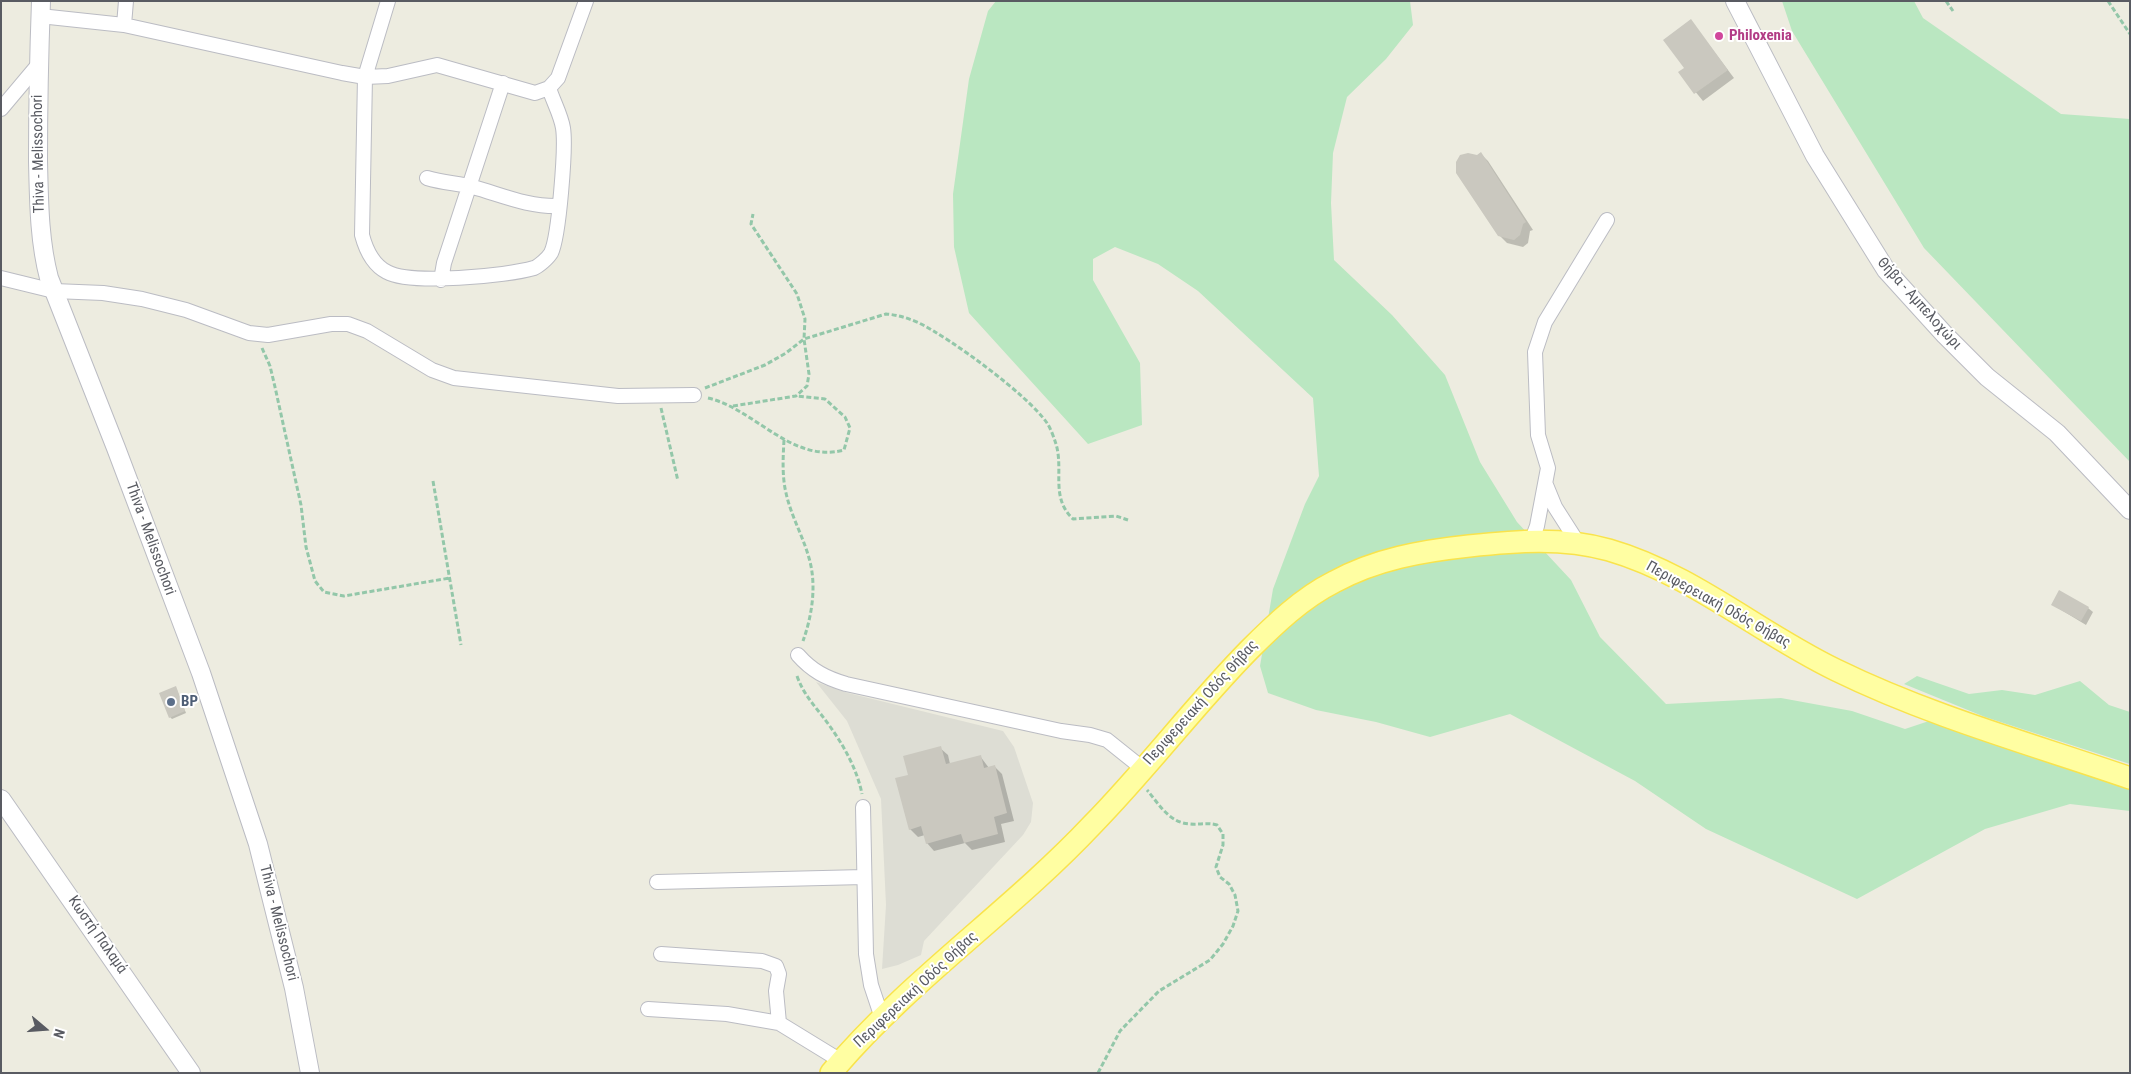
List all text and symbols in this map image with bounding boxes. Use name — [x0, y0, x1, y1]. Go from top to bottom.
place label: Philoxenia — [1729, 27, 1792, 45]
marker: Philoxenia — [1713, 30, 1725, 42]
street label: Thiva - Melissochori — [29, 94, 49, 214]
street label: Θήβα - Αμπελοχώρι — [1873, 254, 1965, 354]
street label: Thiva - Melissochori — [121, 480, 179, 598]
street label: Περιφερειακή Οδός Θήβας — [1643, 558, 1793, 652]
street label: Περιφερειακή Οδός Θήβας — [1140, 637, 1262, 769]
place label: BP — [181, 693, 198, 711]
marker: BP — [165, 696, 177, 708]
street label: Thiva - Melissochori — [255, 863, 301, 983]
street label: Κωστή Παλαμά — [64, 893, 130, 977]
street label: Περιφερειακή Οδός Θήβας — [851, 928, 981, 1052]
north arrow — [20, 1004, 70, 1054]
text: N — [50, 1027, 68, 1040]

